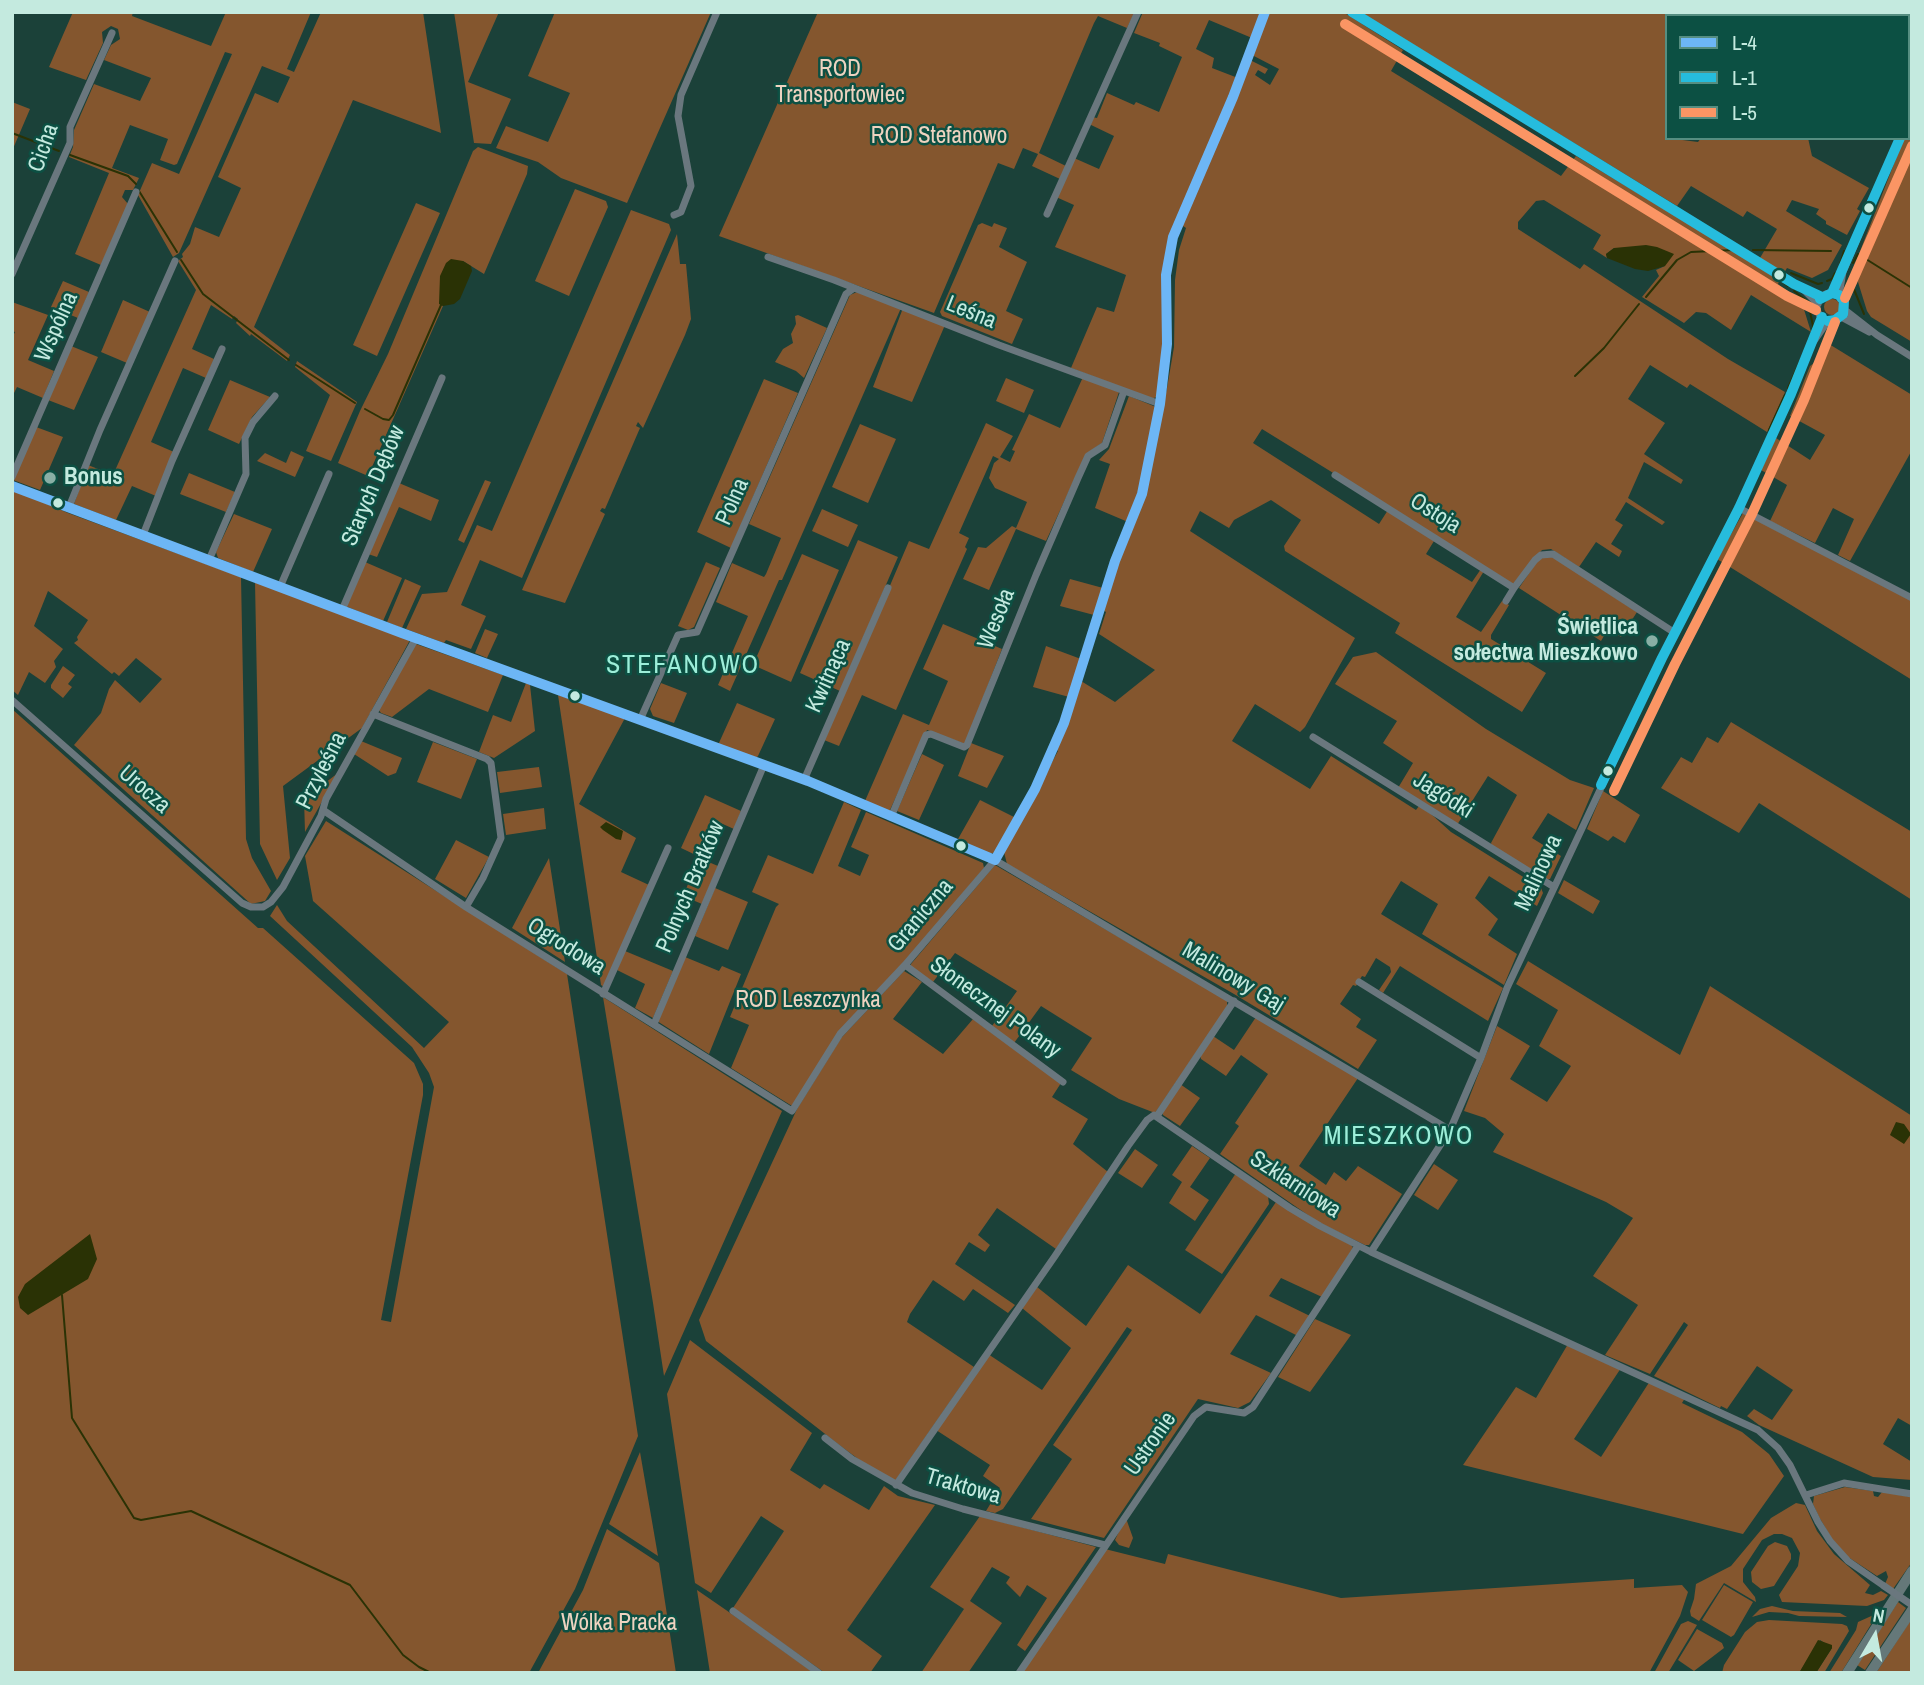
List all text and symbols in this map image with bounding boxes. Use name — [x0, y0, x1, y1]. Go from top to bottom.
legend — [1665, 14, 1910, 140]
text: L-4 — [1732, 28, 1757, 57]
park label: ROD Transportowiec — [775, 56, 905, 110]
text: L-1 — [1732, 63, 1757, 92]
text: L-5 — [1732, 98, 1757, 127]
street label: Cicha — [23, 120, 65, 176]
park label: ROD Stefanowo — [871, 123, 1007, 151]
unlabelled marker — [1862, 201, 1876, 215]
unlabelled marker — [1772, 268, 1786, 282]
street label: Wspólna — [29, 288, 85, 366]
street label: Leśna — [942, 291, 1000, 335]
street label: Starych Dębów — [336, 422, 412, 550]
place label: Bonus — [64, 464, 123, 492]
marker: Bonus — [42, 470, 58, 486]
street label: Polna — [711, 474, 755, 530]
street label: Ostoja — [1405, 488, 1465, 540]
unlabelled marker — [51, 496, 65, 510]
street label: Wesoła — [972, 585, 1022, 653]
place label: Świetlica sołectwa Mieszkowo — [1454, 614, 1638, 668]
marker: Świetlica sołectwa Mieszkowo — [1644, 633, 1660, 649]
street label: Kwitnąca — [801, 635, 857, 717]
district label: STEFANOWO — [607, 650, 759, 682]
unlabelled marker — [568, 689, 582, 703]
street label: Przyleśna — [291, 728, 353, 814]
street label: Urocza — [112, 760, 176, 820]
unlabelled marker — [1601, 764, 1615, 778]
street label: Jagódki — [1408, 767, 1478, 825]
street label: Polnych Bratków — [651, 817, 731, 957]
street label: Malinowa — [1509, 831, 1569, 915]
unlabelled marker — [954, 839, 968, 853]
street label: Graniczna — [882, 874, 960, 958]
street label: Ogrodowa — [522, 912, 610, 982]
street label: Malinowy Gaj — [1177, 937, 1289, 1019]
street label: Słonecznej Polany — [924, 951, 1066, 1065]
park label: ROD Leszczynka — [735, 987, 881, 1015]
district label: MIESZKOWO — [1325, 1121, 1473, 1153]
street label: Szklarniowa — [1244, 1145, 1346, 1225]
street label: Ustronie — [1119, 1407, 1183, 1481]
street label: Traktowa — [922, 1463, 1004, 1511]
north arrow — [1840, 1601, 1910, 1671]
text: N — [1871, 1602, 1886, 1629]
park label: Wólka Pracka — [561, 1610, 677, 1638]

